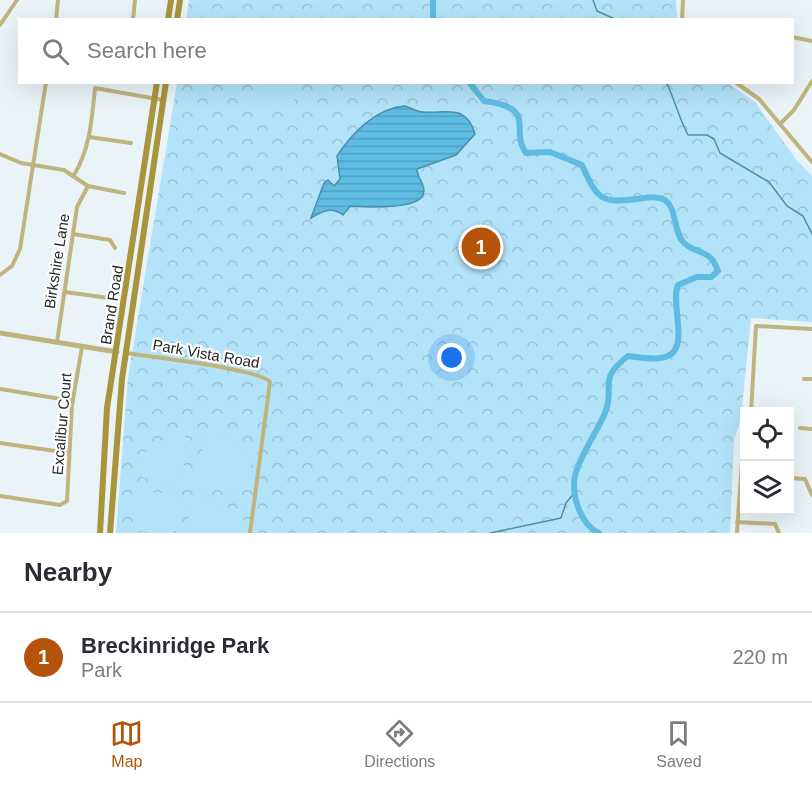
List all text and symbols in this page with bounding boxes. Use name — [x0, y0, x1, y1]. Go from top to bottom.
search box — [18, 18, 794, 84]
icon: search — [39, 35, 72, 68]
text: Search here — [87, 38, 207, 63]
street label: Birkshire Lane — [41, 212, 72, 310]
pin: 1 — [462, 224, 500, 270]
street label: Brand Road — [97, 264, 126, 346]
street label: Park Vista Road — [151, 336, 261, 371]
your location — [437, 343, 466, 372]
street label: Excalibur Court — [49, 371, 75, 476]
map controls — [740, 407, 794, 515]
button: locate — [740, 407, 794, 461]
button: layers — [740, 461, 794, 515]
text: Nearby — [24, 557, 112, 587]
text: Breckinridge Park — [81, 633, 269, 658]
text: 1 — [38, 646, 49, 668]
text: 220 m — [732, 646, 788, 668]
text: Park — [81, 659, 122, 681]
tab: Map — [110, 717, 143, 771]
tab: Directions — [364, 717, 435, 771]
tab: Saved — [656, 717, 702, 771]

